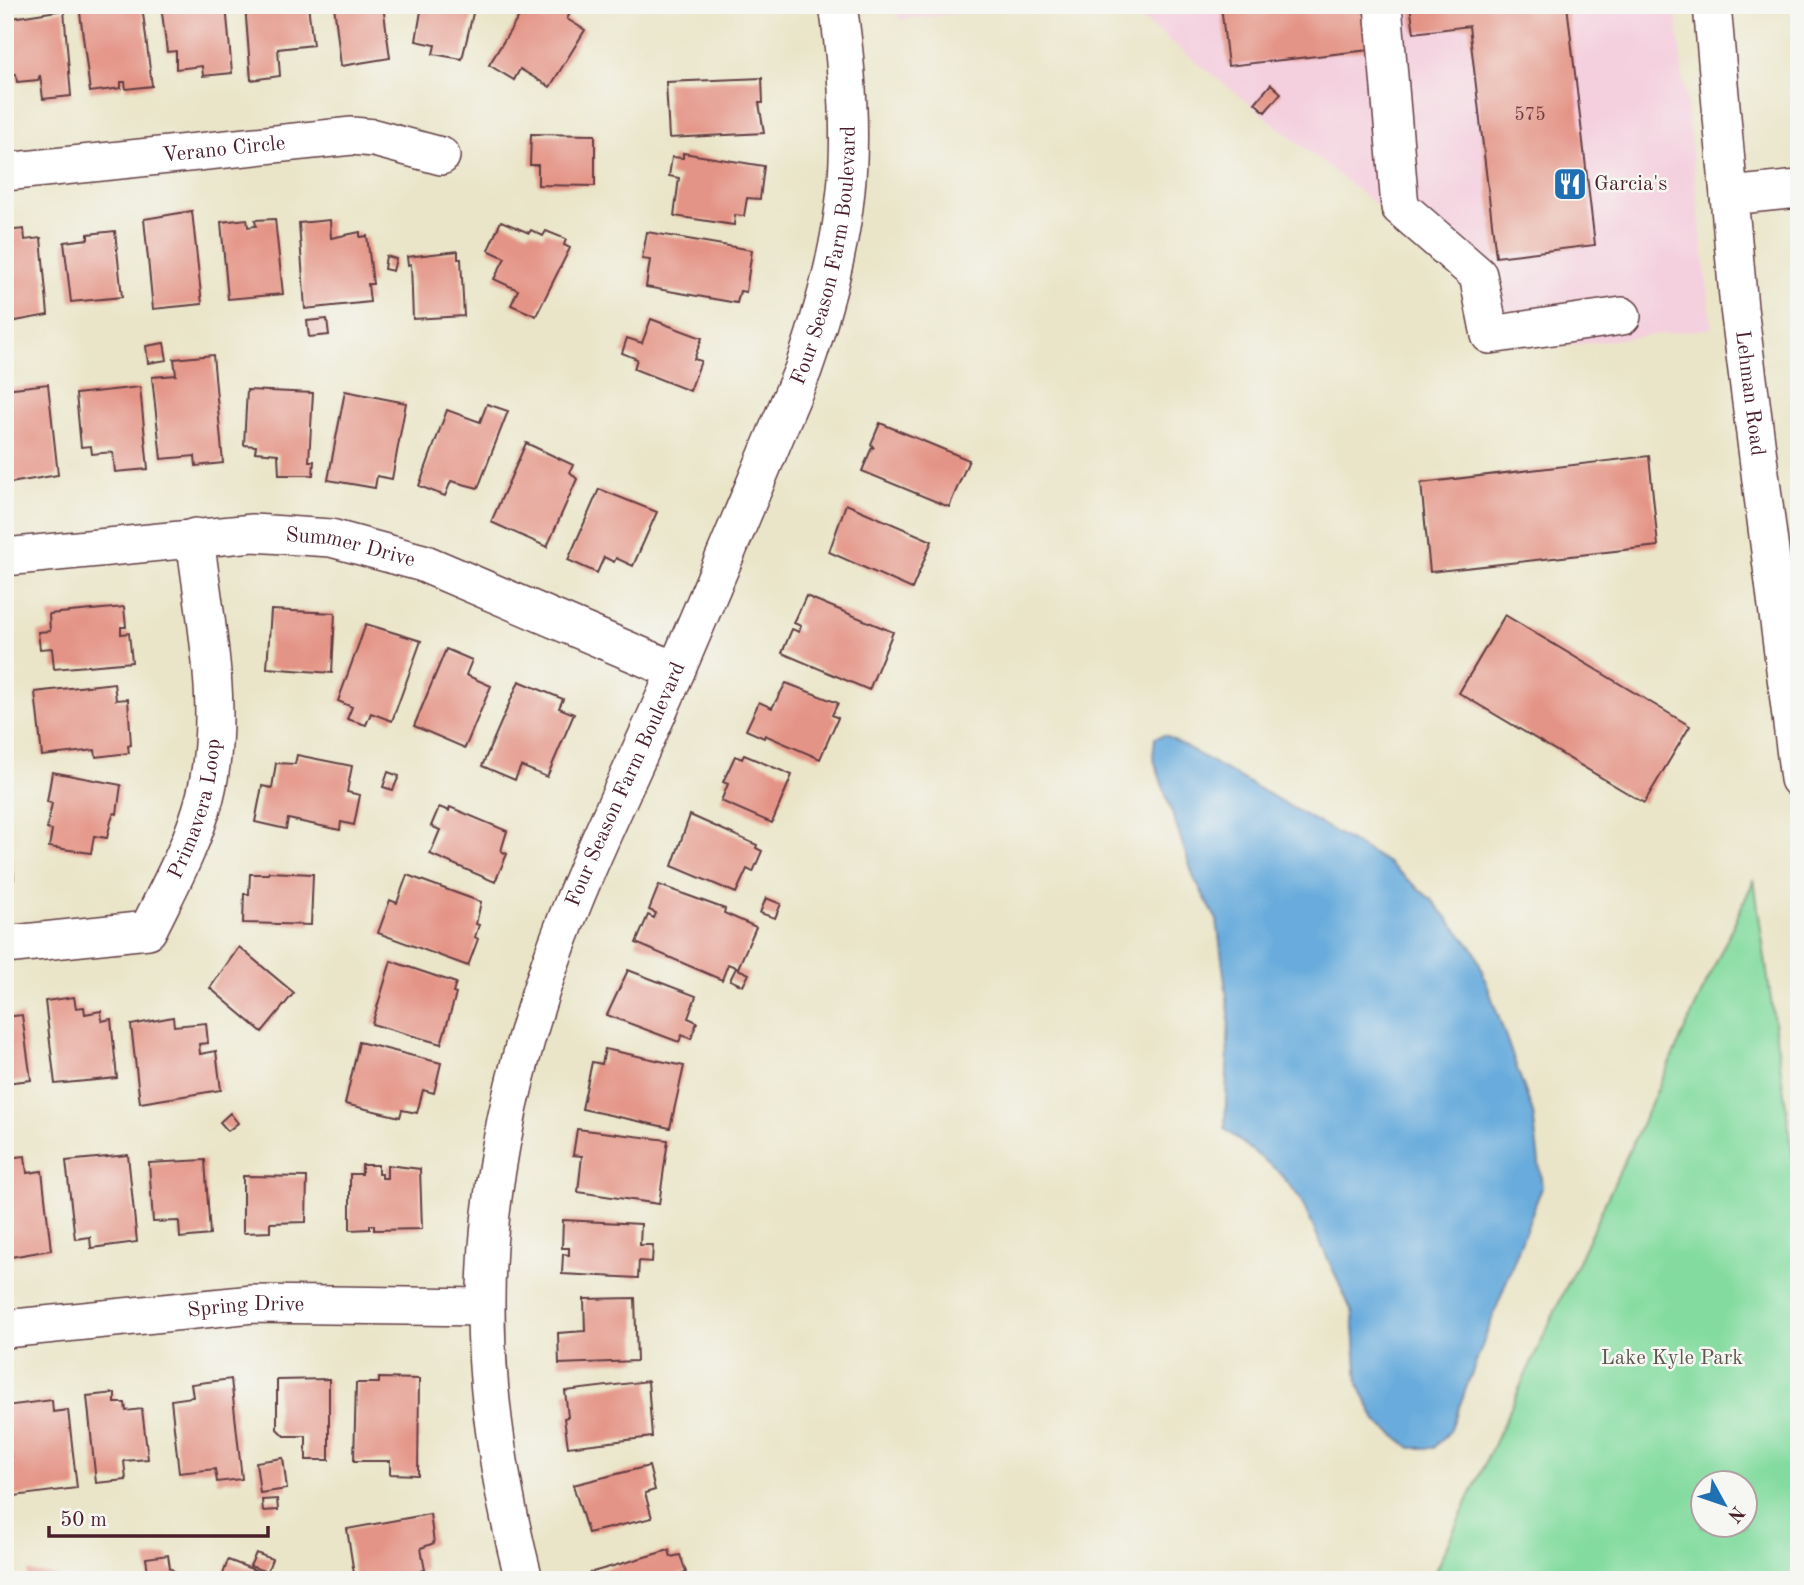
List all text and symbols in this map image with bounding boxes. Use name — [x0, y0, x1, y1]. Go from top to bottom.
house number: 575 — [1514, 106, 1546, 124]
street label: Four Season Farm Boulevard — [787, 126, 859, 388]
street label: Verano Circle — [161, 132, 286, 166]
restaurant icon: Garcia's — [1551, 165, 1589, 203]
place label: Garcia's — [1594, 174, 1667, 195]
street label: Lehman Road — [1731, 329, 1768, 457]
street label: Summer Drive — [285, 525, 418, 571]
street label: Four Season Farm Boulevard — [562, 659, 689, 909]
street label: Primavera Loop — [164, 738, 224, 882]
street label: Spring Drive — [186, 1293, 305, 1321]
park label: Lake Kyle Park — [1601, 1348, 1743, 1369]
north arrow — [1688, 1470, 1758, 1540]
scale bar — [49, 1494, 268, 1538]
text: N — [1723, 1502, 1747, 1525]
text: 50 m — [60, 1510, 107, 1531]

